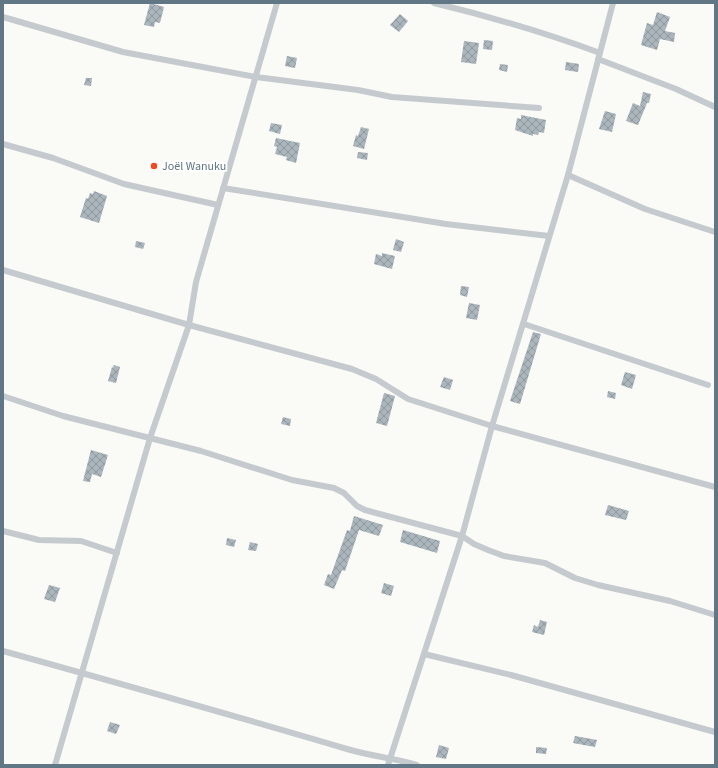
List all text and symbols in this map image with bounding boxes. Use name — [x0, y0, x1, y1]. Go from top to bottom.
place label: Joël Wanuku — [162, 158, 226, 175]
marker: Joël Wanuku — [149, 161, 159, 171]

